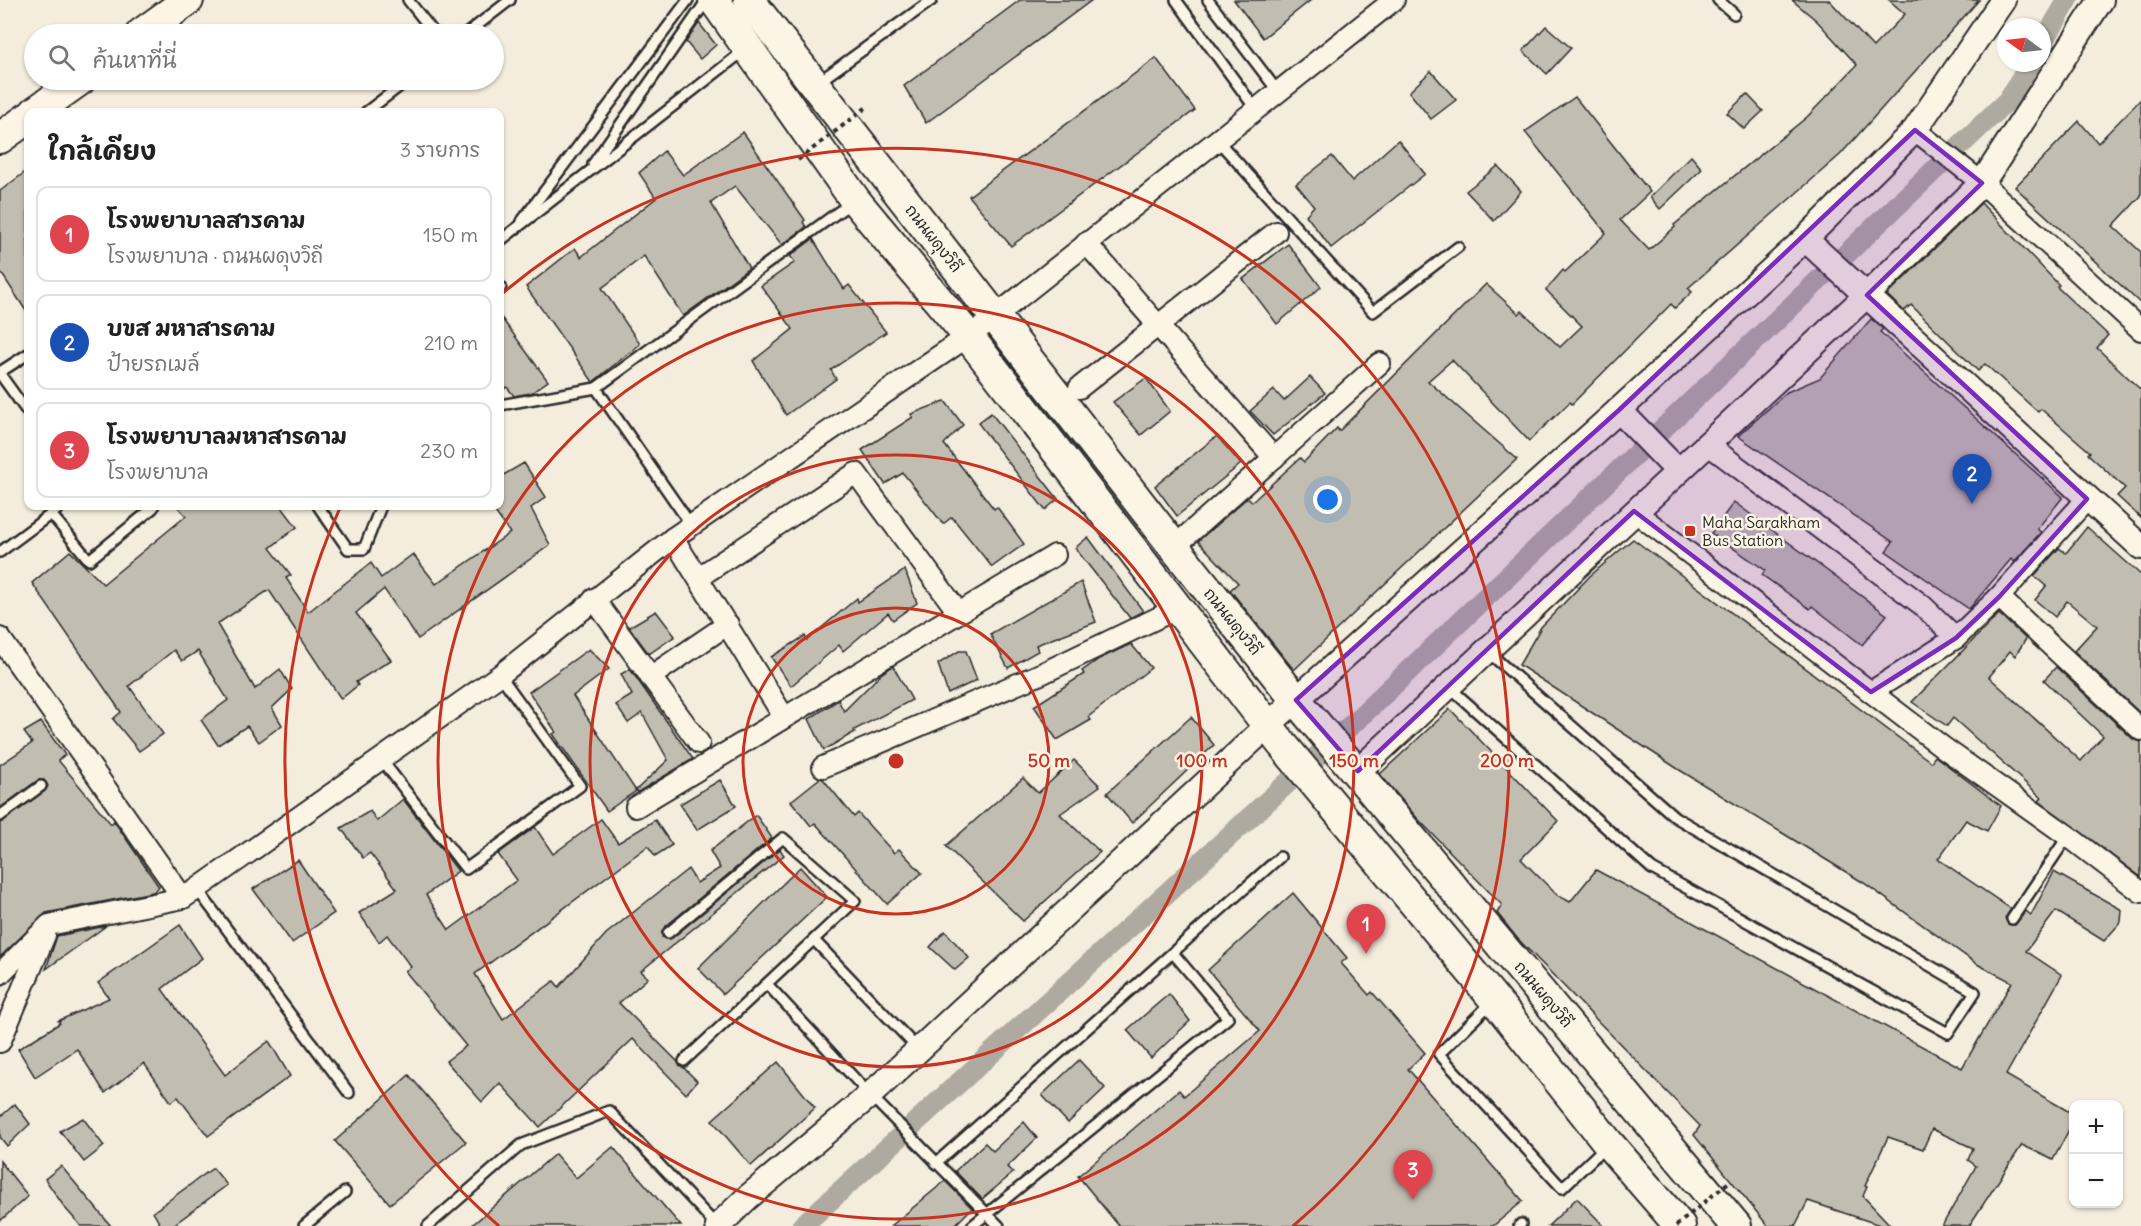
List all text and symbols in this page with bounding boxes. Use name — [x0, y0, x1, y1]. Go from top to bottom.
north arrow — [1997, 18, 2051, 72]
search box — [24, 24, 504, 90]
icon: search — [45, 41, 78, 74]
text: ค้นหาที่นี่ — [93, 46, 177, 74]
text: ใกล้เคียง — [48, 134, 156, 167]
text: 3 รายการ — [400, 137, 480, 162]
street label: ถนนผดุงวิถี — [899, 200, 967, 278]
text: โรงพยาบาลสารคาม — [107, 206, 306, 234]
text: 1 — [66, 222, 73, 247]
text: 150 m — [423, 222, 478, 247]
text: โรงพยาบาล · ถนนผดุงวิถี — [107, 243, 323, 268]
text: บขส มหาสารคาม — [107, 314, 275, 342]
text: 2 — [64, 330, 75, 355]
text: 210 m — [424, 330, 478, 355]
text: ป้ายรถเมล์ — [107, 351, 200, 376]
text: โรงพยาบาลมหาสารคาม — [107, 422, 347, 450]
text: 3 — [64, 438, 75, 463]
text: 230 m — [420, 438, 478, 463]
pin: 2 — [1952, 454, 1992, 504]
text: โรงพยาบาล — [107, 459, 208, 484]
your location — [1313, 485, 1342, 514]
place label: Maha Sarakham Bus Station — [1702, 512, 1820, 550]
marker: Maha Sarakham Bus Station — [1683, 524, 1697, 538]
street label: ถนนผดุงวิถี — [1198, 583, 1266, 661]
text: 50 m — [1028, 749, 1070, 772]
text: 100 m — [1177, 749, 1228, 772]
text: 150 m — [1329, 749, 1379, 772]
text: 200 m — [1480, 749, 1534, 772]
centre of rings — [886, 751, 906, 771]
pin: 1 — [1346, 904, 1386, 954]
street label: ถนนผดุงวิถี — [1508, 957, 1578, 1033]
map controls — [2069, 1100, 2123, 1208]
button: + — [2069, 1100, 2123, 1154]
pin: 3 — [1394, 1150, 1432, 1200]
button: − — [2069, 1154, 2123, 1208]

